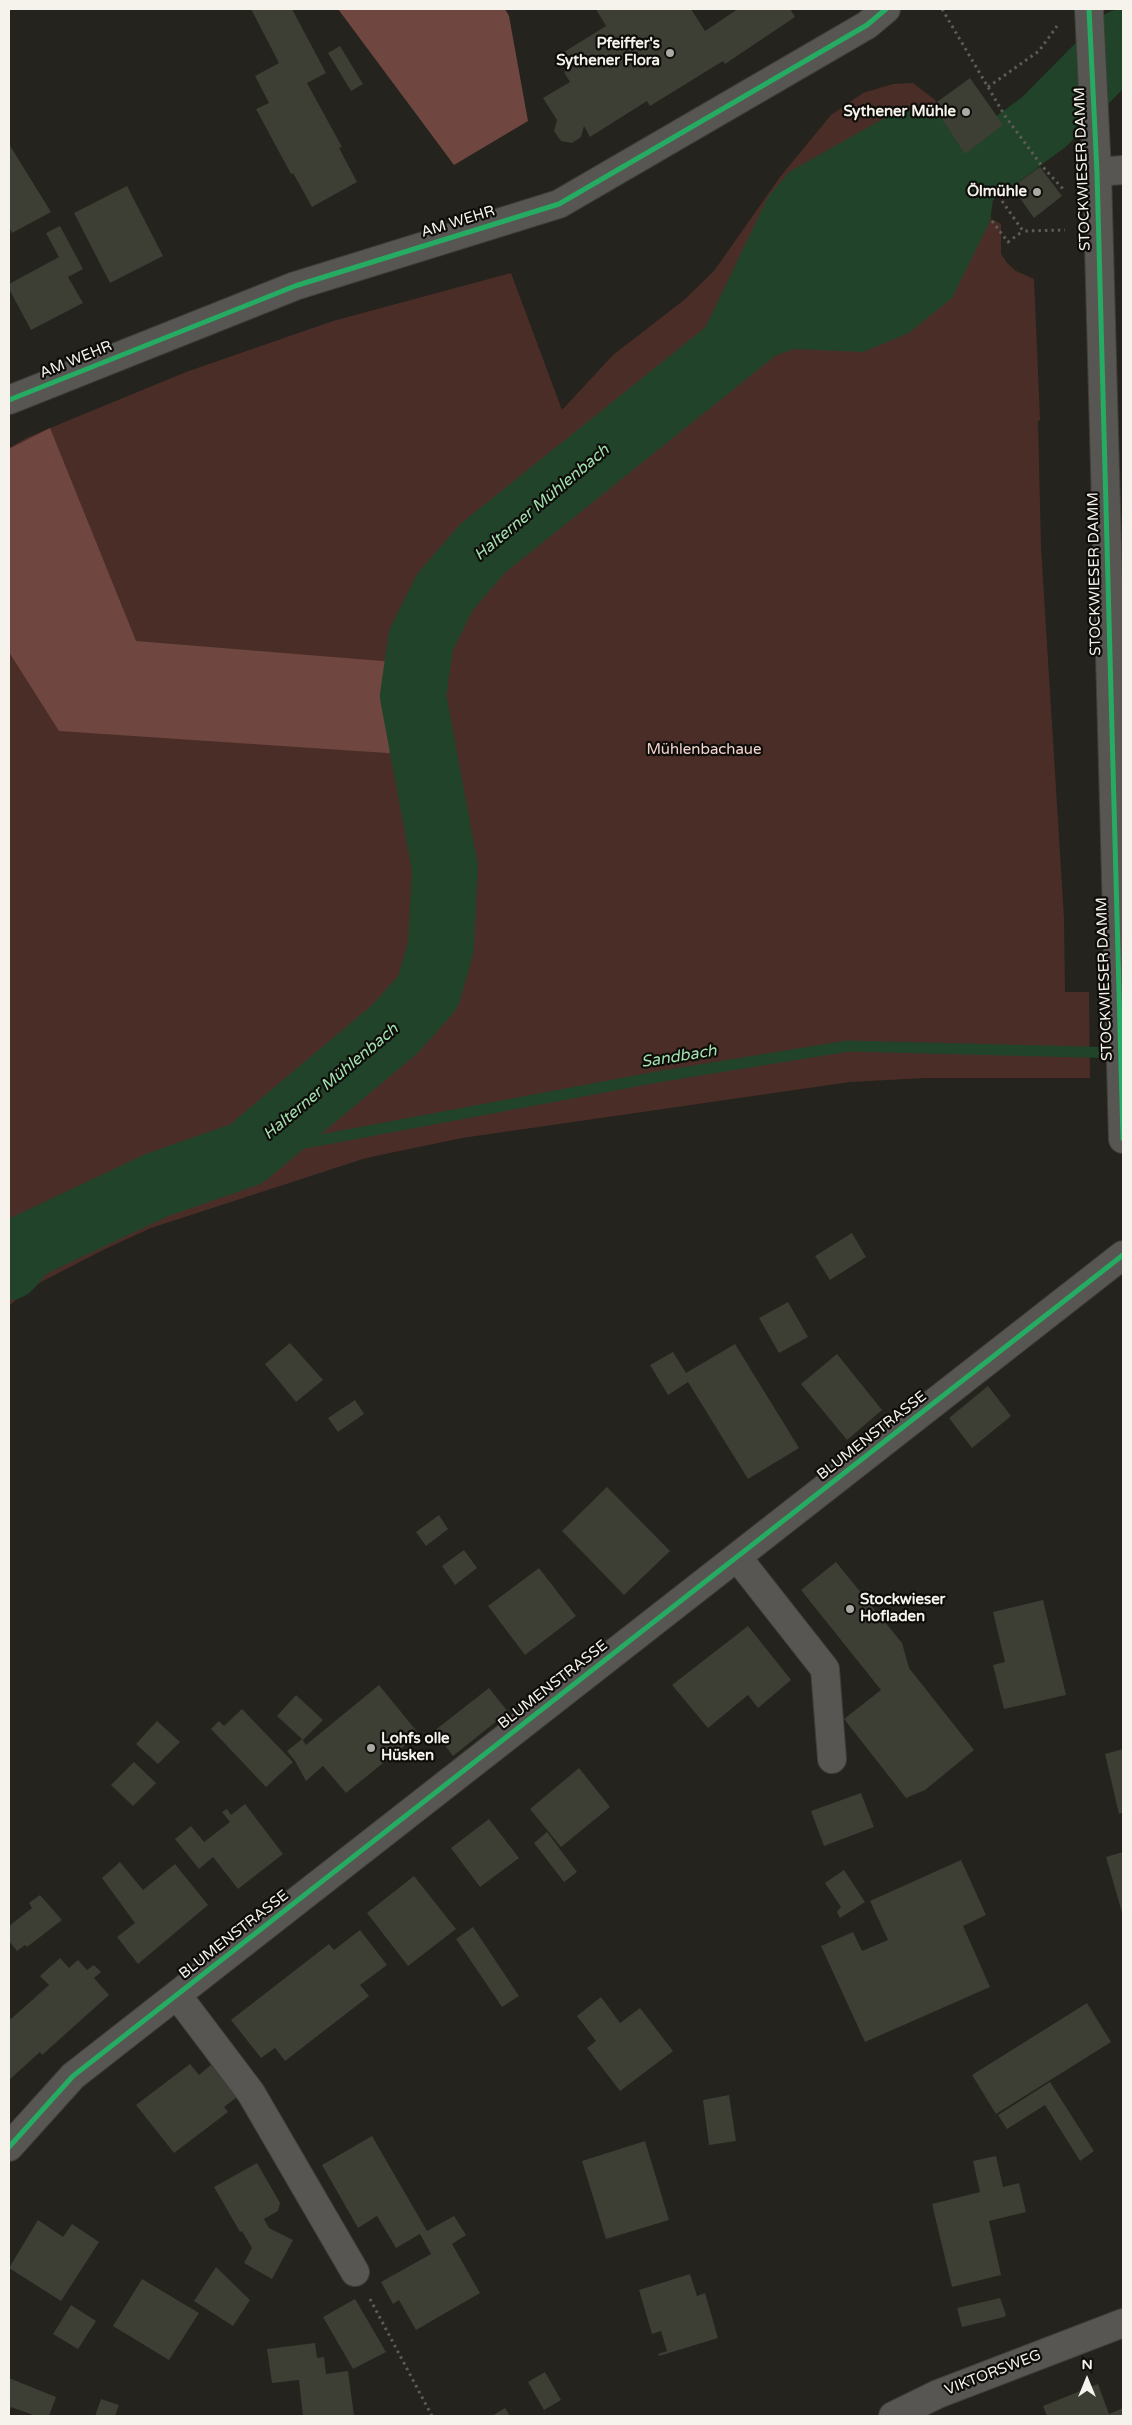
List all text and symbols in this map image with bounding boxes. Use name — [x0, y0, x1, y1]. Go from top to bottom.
place label: Pfeiffer's Sythener Flora — [556, 35, 660, 70]
marker: Pfeiffer's Sythener Flora — [664, 47, 676, 59]
street label: STOCKWIESER DAMM — [1071, 87, 1095, 251]
place label: Sythener Mühle — [843, 103, 956, 121]
marker: Sythener Mühle — [960, 106, 972, 118]
place label: Ölmühle — [967, 183, 1027, 201]
marker: Ölmühle — [1031, 186, 1043, 198]
street label: AM WEHR — [419, 202, 497, 242]
street label: AM WEHR — [37, 337, 115, 383]
water label: Halterner Mühlenbach — [471, 441, 613, 565]
street label: STOCKWIESER DAMM — [1085, 492, 1105, 656]
park label: Mühlenbachaue — [647, 741, 761, 759]
street label: STOCKWIESER DAMM — [1093, 897, 1117, 1061]
water label: Halterner Mühlenbach — [260, 1020, 402, 1144]
water label: Sandbach — [640, 1042, 718, 1072]
street label: BLUMENSTRASSE — [814, 1388, 930, 1484]
place label: Stockwieser Hofladen — [860, 1591, 945, 1626]
marker: Stockwieser Hofladen — [844, 1603, 856, 1615]
street label: BLUMENSTRASSE — [495, 1637, 611, 1733]
place label: Lohfs olle Hüsken — [381, 1730, 450, 1765]
marker: Lohfs olle Hüsken — [365, 1742, 377, 1754]
street label: BLUMENSTRASSE — [176, 1887, 292, 1983]
street label: VIKTORSWEG — [942, 2346, 1044, 2400]
north arrow — [1062, 2355, 1112, 2405]
text: N — [1081, 2356, 1093, 2373]

